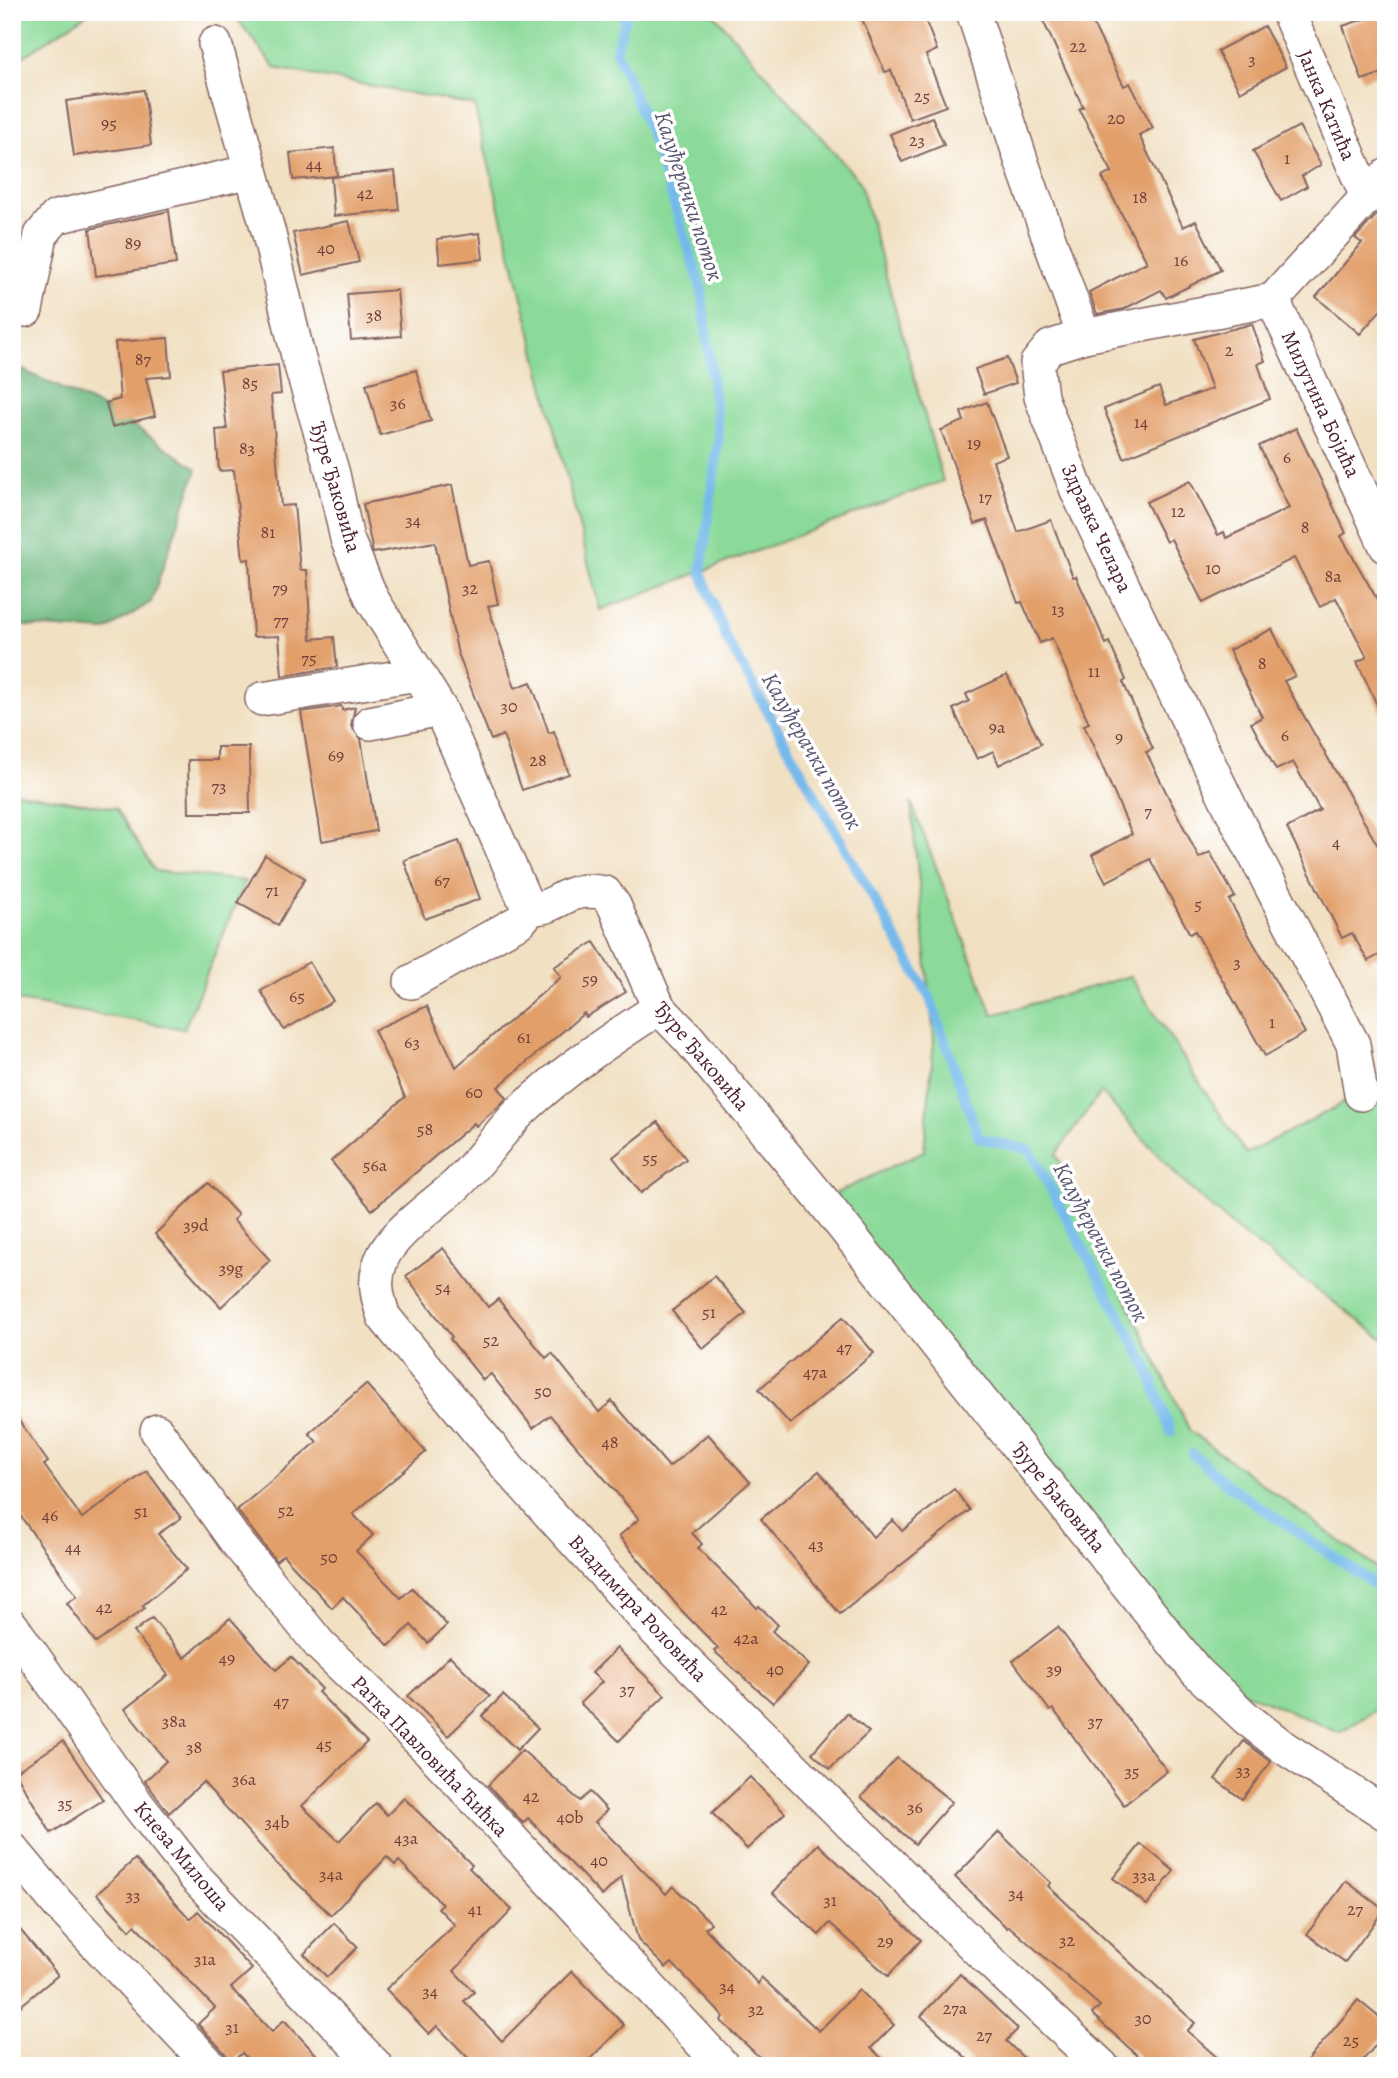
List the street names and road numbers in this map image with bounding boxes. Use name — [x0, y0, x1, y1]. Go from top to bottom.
street label: Јанка Катића — [1291, 45, 1363, 165]
street label: Милутина Бојића — [1275, 326, 1367, 482]
street label: Ђуре Ђаковића — [304, 418, 368, 556]
street label: Здравка Челара — [1055, 459, 1139, 597]
street label: Ђуре Ђаковића — [648, 995, 756, 1117]
street label: Ђуре Ђаковића — [1006, 1436, 1113, 1559]
street label: Владимира Роловића — [562, 1528, 714, 1688]
street label: Ратка Павловића Ћићка — [345, 1669, 515, 1843]
street label: Кнеза Милоша — [128, 1795, 237, 1917]

